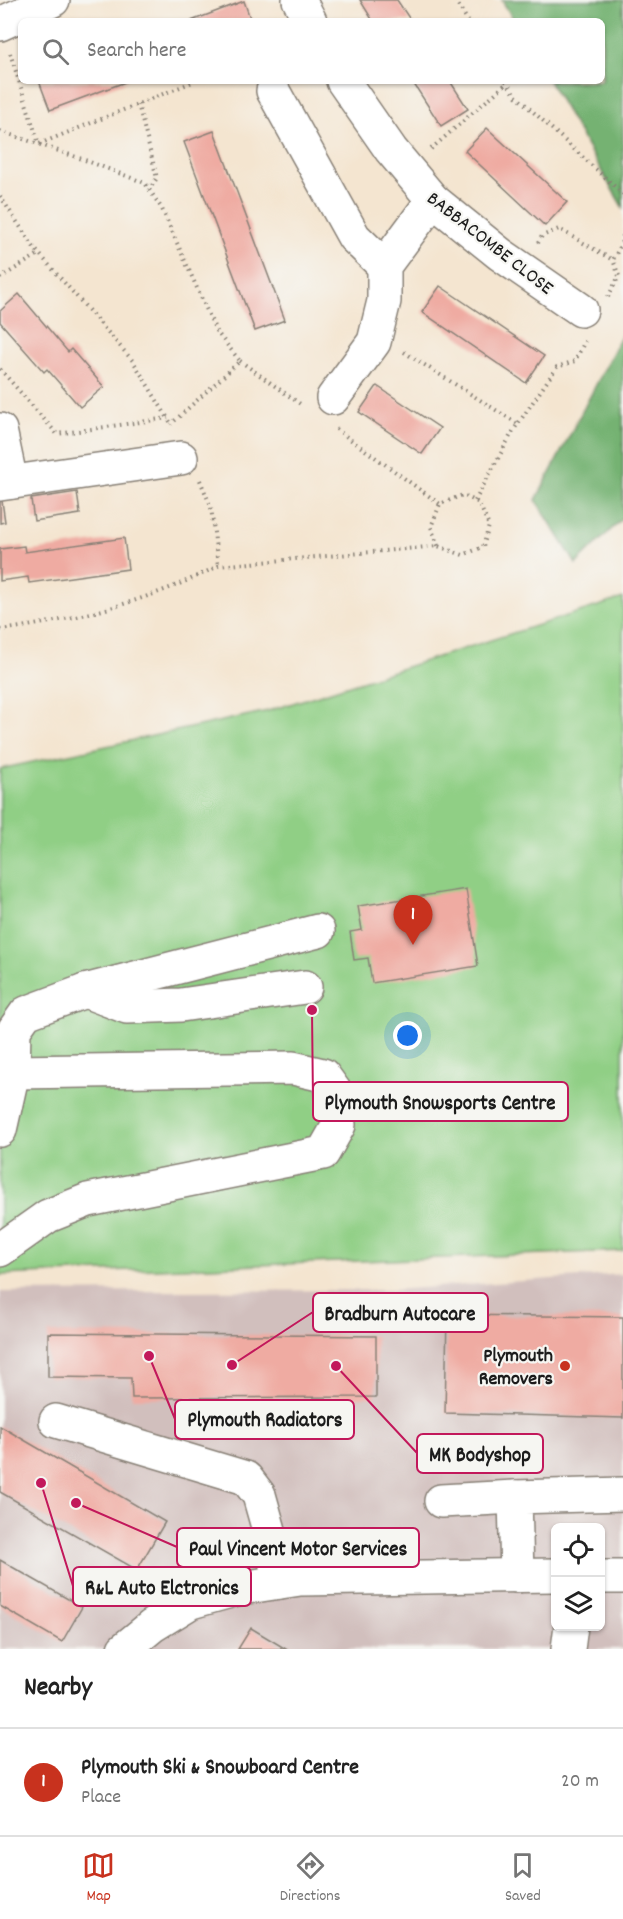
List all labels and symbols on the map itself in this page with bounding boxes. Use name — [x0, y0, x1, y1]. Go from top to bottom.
street label: BABBACOMBE CLOSE — [420, 186, 558, 303]
pin: 1 — [394, 896, 432, 945]
your location — [393, 1021, 422, 1050]
callout: Plymouth Snowsports Centre — [313, 1082, 568, 1121]
text: Plymouth Snowsports Centre — [324, 1090, 556, 1120]
callout: Bradburn Autocare — [313, 1293, 488, 1332]
text: Bradburn Autocare — [325, 1301, 475, 1331]
place label: Plymouth Removers — [479, 1343, 553, 1394]
marker: Plymouth Removers — [558, 1359, 572, 1373]
callout: Plymouth Radiators — [175, 1400, 354, 1439]
text: Plymouth Radiators — [187, 1407, 343, 1437]
callout: MK Bodyshop — [417, 1434, 543, 1473]
text: MK Bodyshop — [429, 1442, 531, 1472]
callout: Paul Vincent Motor Services — [177, 1528, 419, 1567]
text: Paul Vincent Motor Services — [189, 1536, 407, 1566]
callout: R&L Auto Elctronics — [73, 1567, 251, 1606]
text: R&L Auto Elctronics — [85, 1575, 239, 1605]

